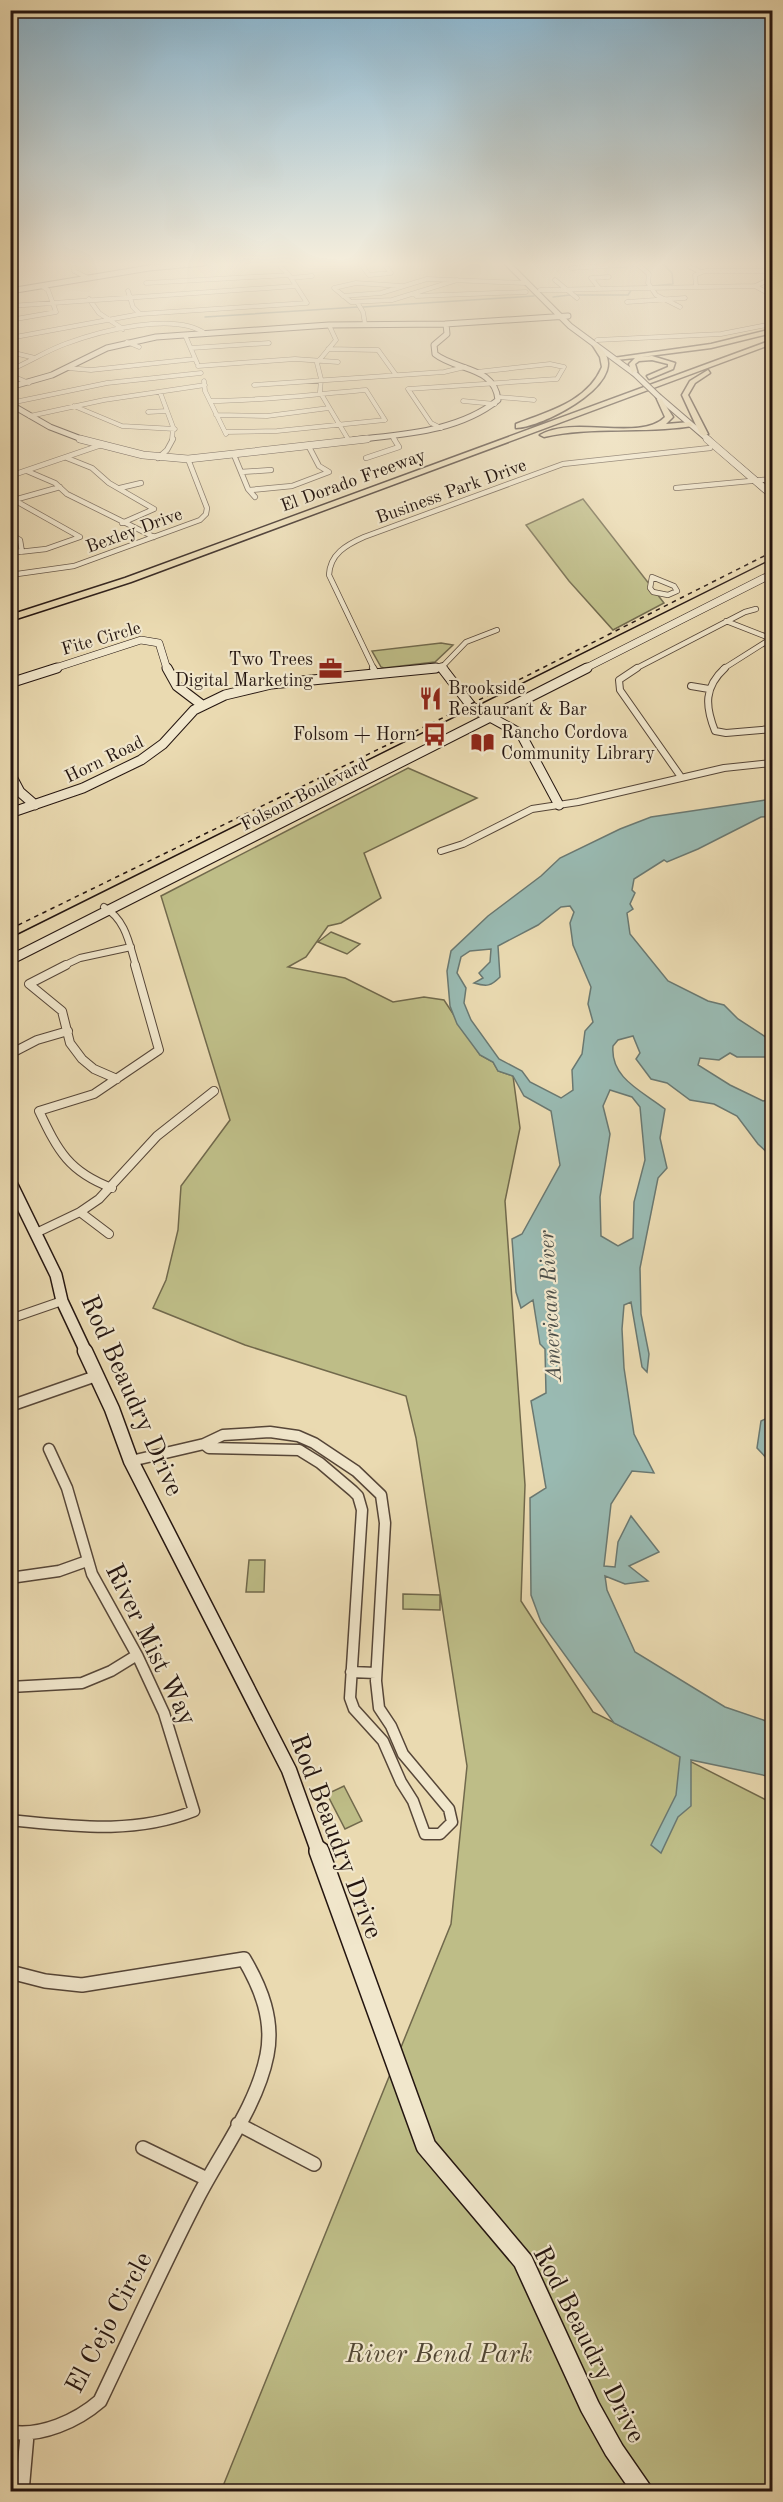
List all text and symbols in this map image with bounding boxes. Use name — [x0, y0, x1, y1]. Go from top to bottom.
street label: El Dorado Freeway — [279, 446, 429, 515]
street label: Business Park Drive — [374, 456, 529, 528]
street label: Bexley Drive — [84, 505, 185, 557]
street label: Fite Circle — [59, 619, 143, 659]
place label: Two Trees Digital Marketing — [175, 651, 313, 690]
office icon: Two Trees Digital Marketing — [318, 656, 344, 682]
place label: Brookside Restaurant & Bar — [448, 680, 588, 719]
restaurant icon: Brookside Restaurant & Bar — [417, 685, 443, 711]
bus stop icon: Folsom + Horn — [421, 721, 447, 747]
place label: Rancho Cordova Community Library — [501, 724, 655, 763]
place label: Folsom + Horn — [293, 726, 416, 744]
library icon: Rancho Cordova Community Library — [470, 729, 496, 755]
street label: Horn Road — [62, 733, 147, 787]
street label: Folsom Boulevard — [238, 755, 371, 835]
water label: American River — [536, 1229, 566, 1383]
street label: Rod Beaudry Drive — [75, 1292, 187, 1500]
street label: River Mist Way — [100, 1560, 201, 1730]
street label: Rod Beaudry Drive — [284, 1731, 386, 1943]
street label: Rod Beaudry Drive — [527, 2242, 649, 2447]
street label: El Cejo Circle — [62, 2248, 158, 2398]
park label: River Bend Park — [344, 2342, 533, 2368]

